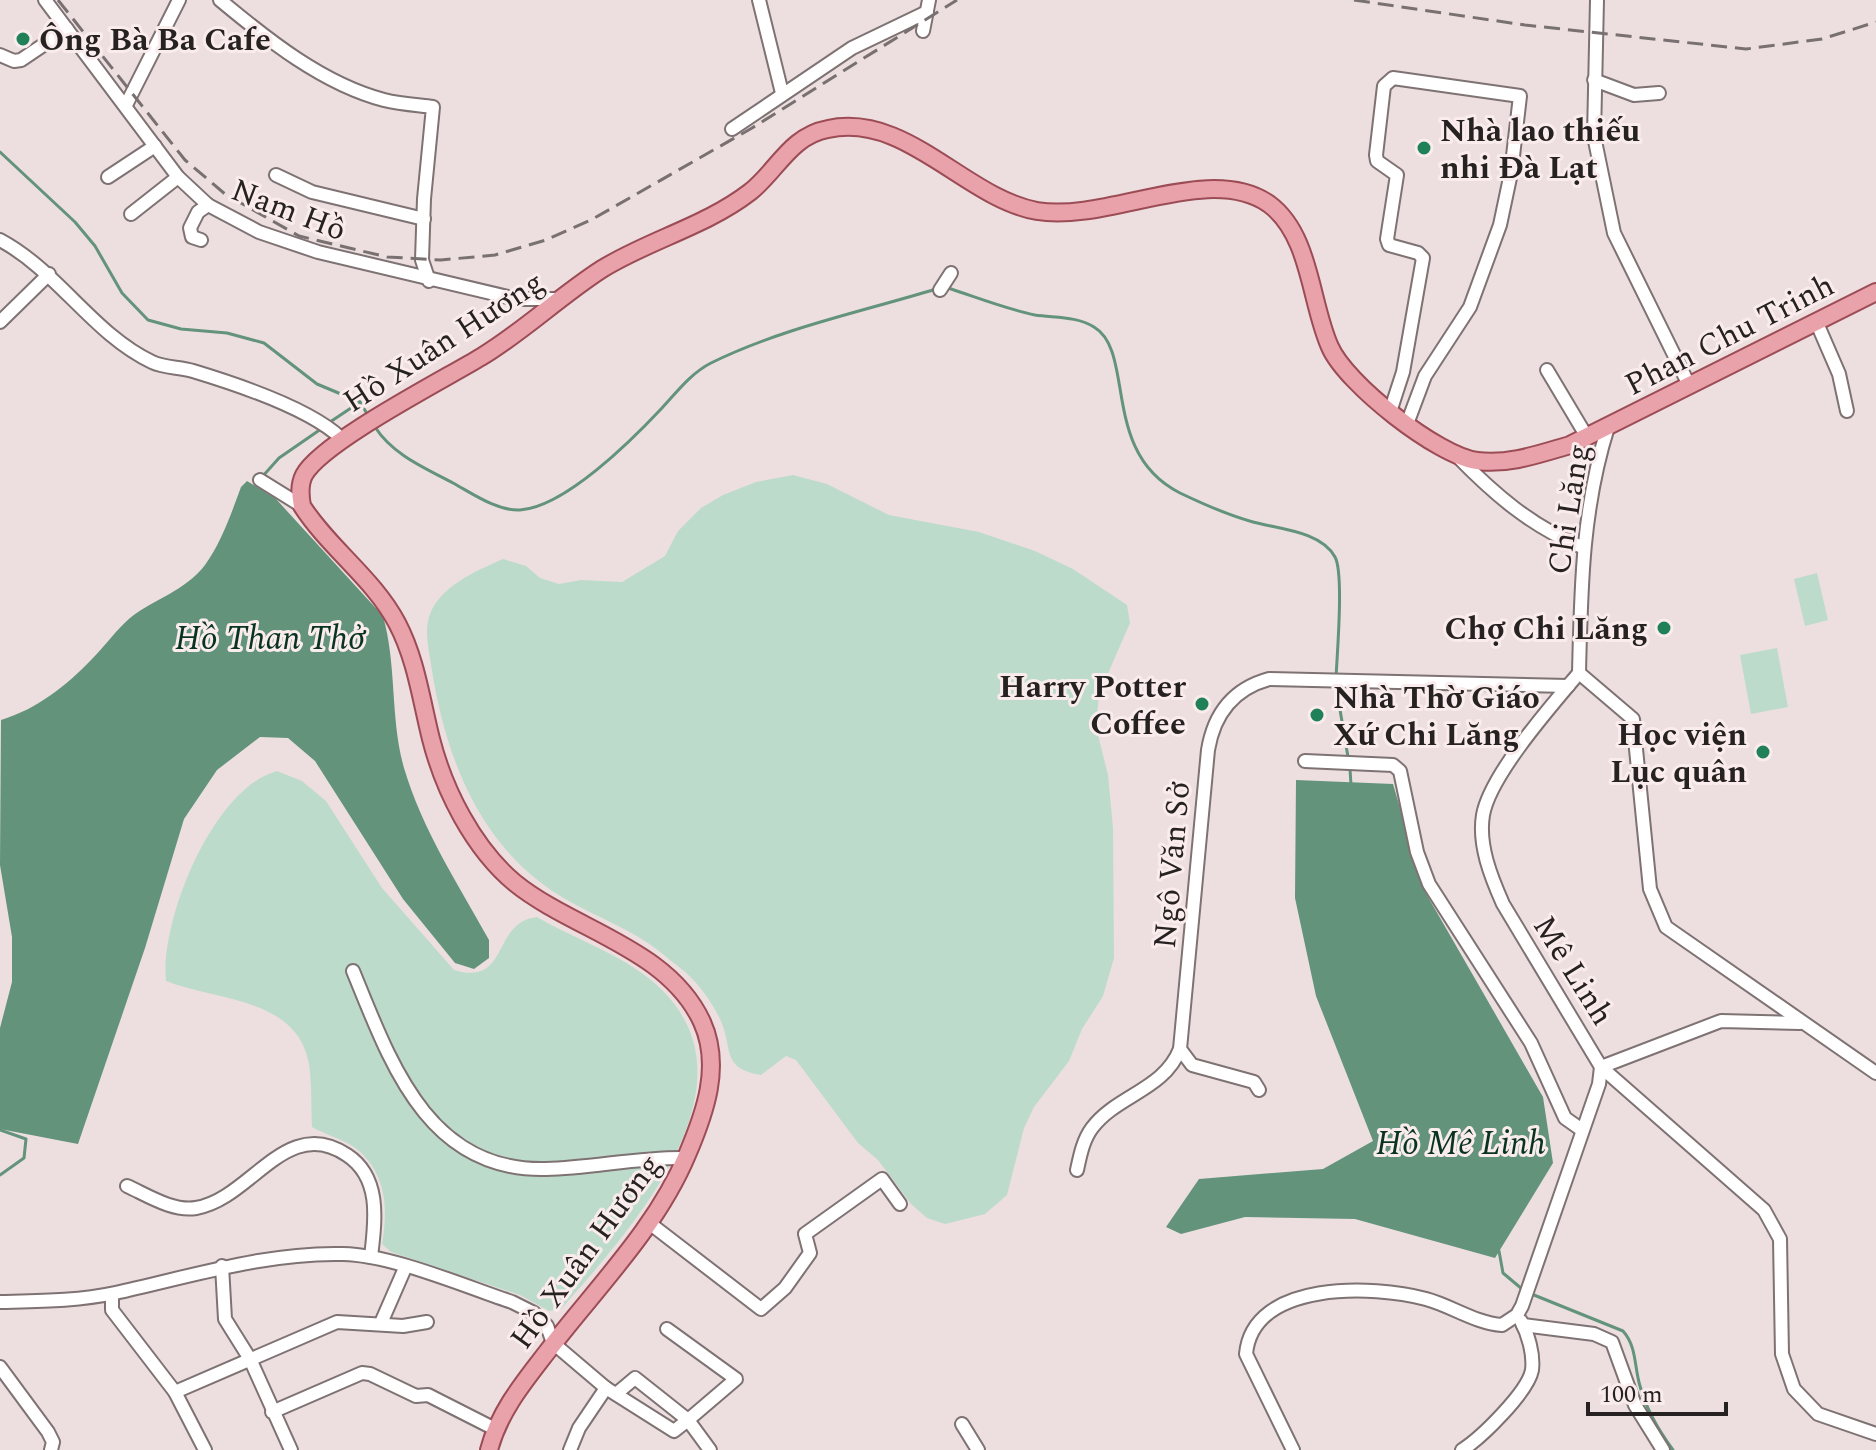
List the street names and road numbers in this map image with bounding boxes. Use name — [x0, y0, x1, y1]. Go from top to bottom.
street label: Nam Hồ — [224, 166, 353, 255]
street label: Hồ Xuân Hương — [333, 259, 554, 426]
street label: Phan Chu Trinh — [1616, 261, 1843, 409]
street label: Chi Lăng — [1535, 440, 1604, 578]
street label: Ngô Văn Sở — [1141, 780, 1204, 951]
street label: Mê Linh — [1520, 906, 1626, 1035]
street label: Hồ Xuân Hương — [498, 1144, 674, 1360]

